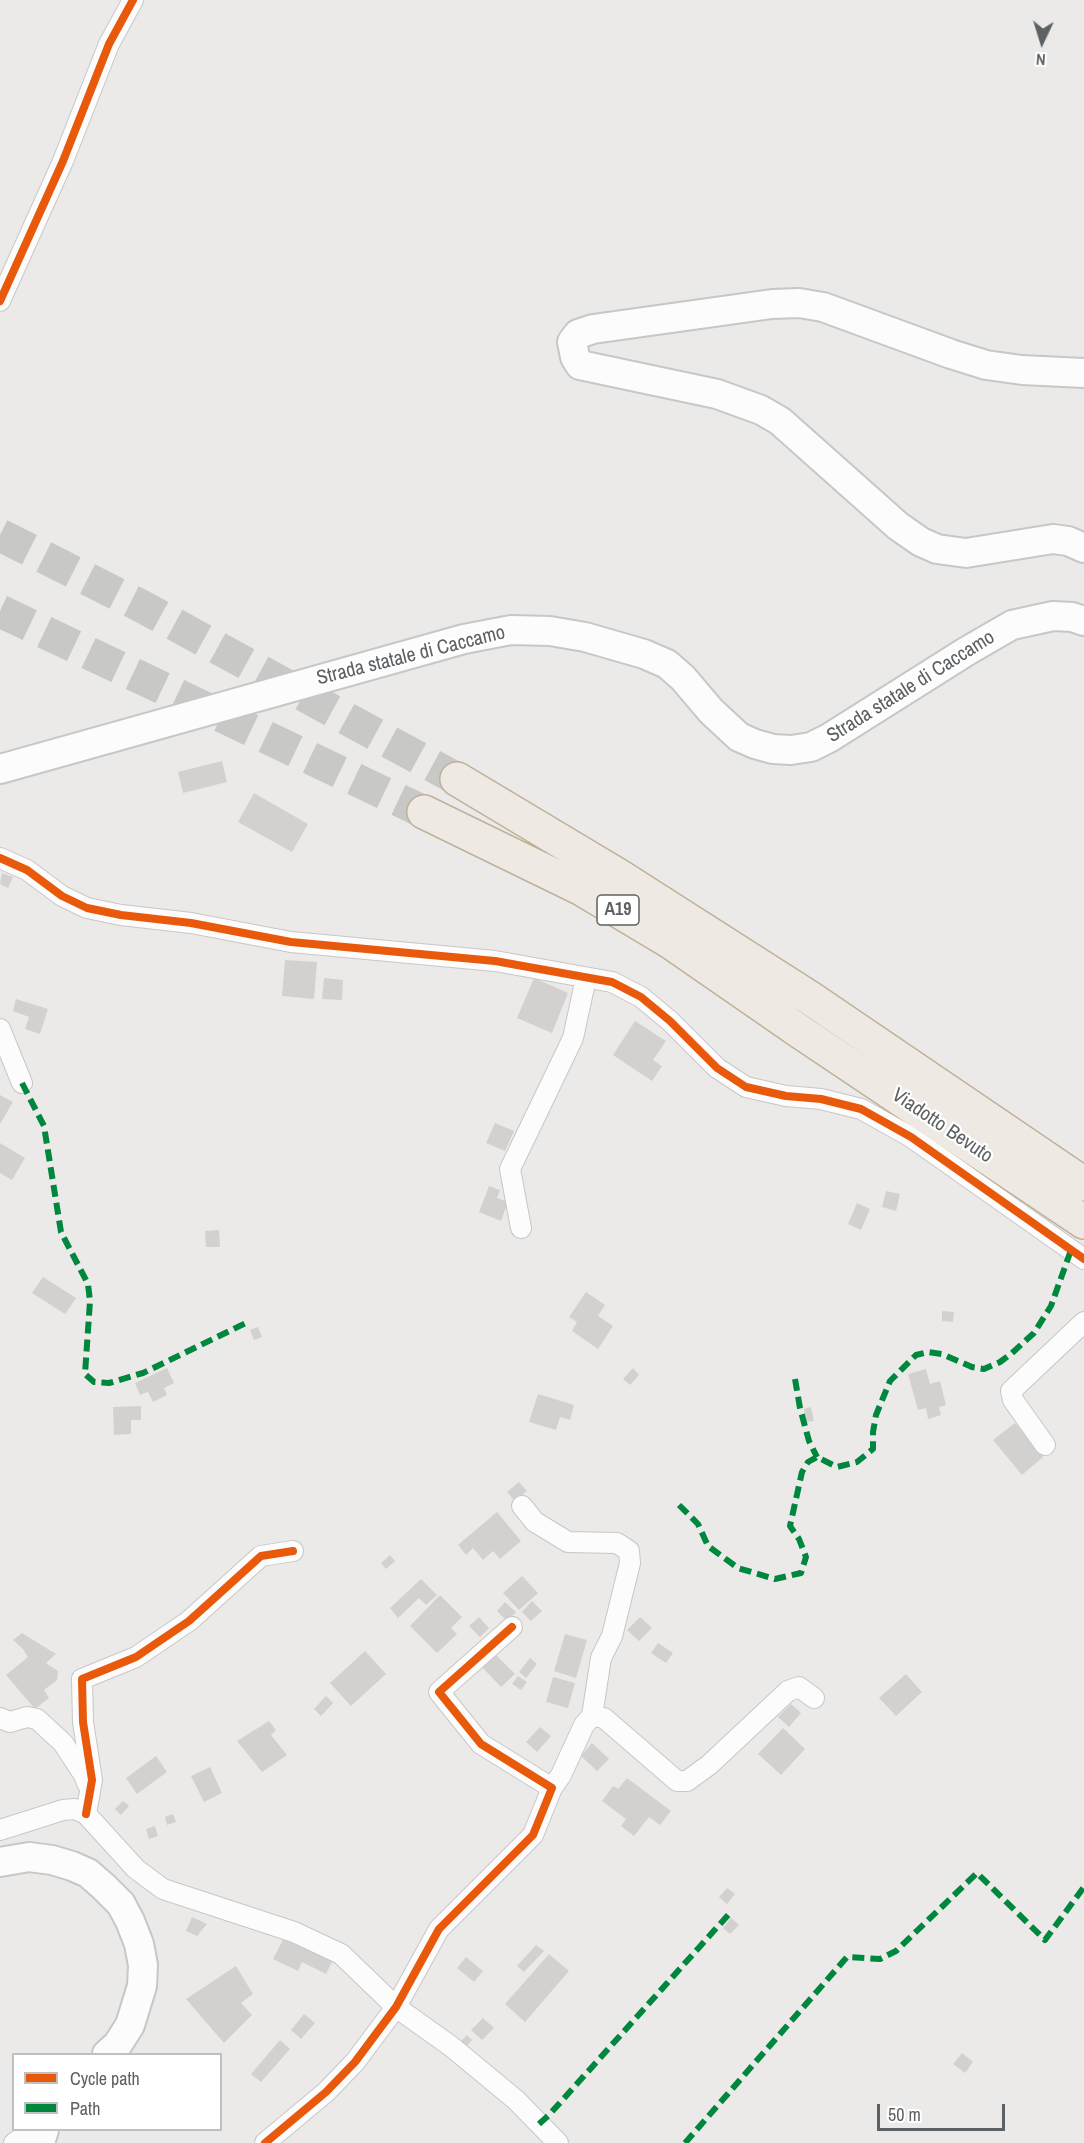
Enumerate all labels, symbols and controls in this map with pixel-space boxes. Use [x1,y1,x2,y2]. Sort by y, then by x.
north arrow [1012,12,1072,72]
text: N [1035,49,1046,71]
street label: Strada statale di Caccamo [314,621,508,691]
street label: Strada statale di Caccamo [823,626,999,748]
road number: A19 [597,895,639,925]
street label: Viadotto Bevuto [887,1083,997,1169]
legend [12,2053,222,2131]
text: Cycle path [70,2066,140,2091]
scale bar [880,2092,1008,2130]
text: Path [70,2096,100,2121]
text: 50 m [888,2102,921,2127]

